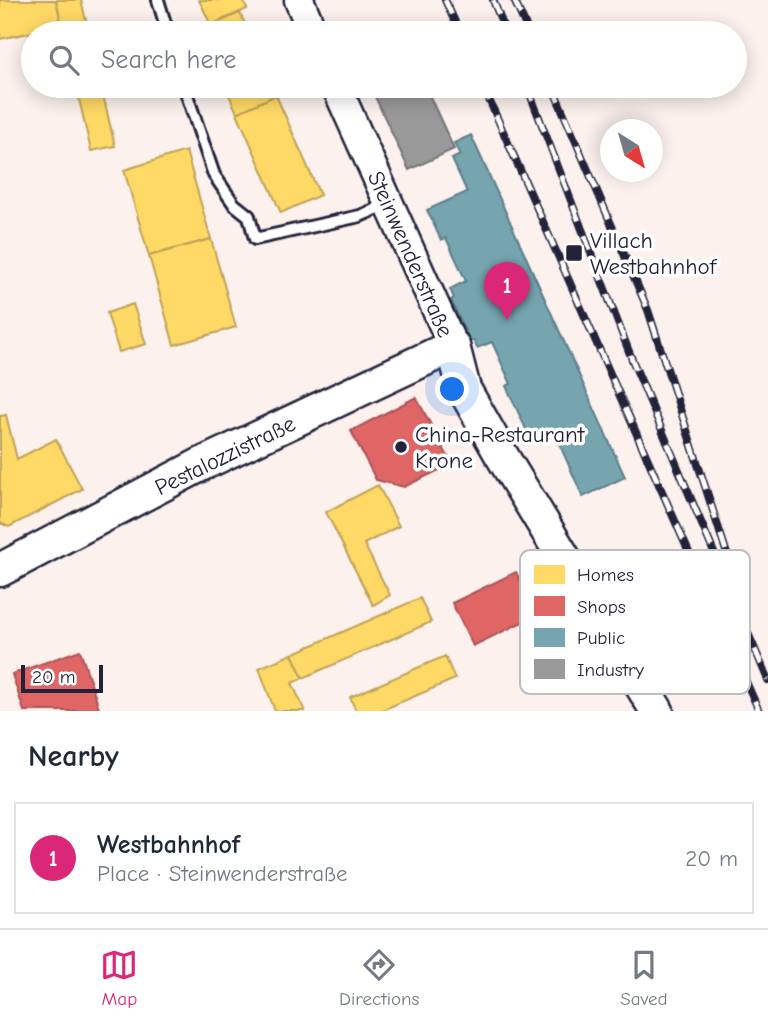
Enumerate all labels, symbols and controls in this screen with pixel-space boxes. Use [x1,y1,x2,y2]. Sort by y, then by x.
search box [21,21,747,98]
icon: search [45,41,83,79]
text: Search here [101,45,236,75]
north arrow [600,119,663,182]
street label: Steinwenderstraße [362,167,459,341]
place label: Villach Westbahnhof [590,227,718,280]
marker: Villach Westbahnhof [564,243,584,263]
pin: 1 [484,262,530,320]
your location [435,372,469,406]
street label: Pestalozzistraße [151,410,300,501]
place label: China-Restaurant Krone [415,421,586,474]
marker: China-Restaurant Krone [393,439,409,455]
legend [520,550,750,694]
text: Homes [577,564,634,586]
text: Shops [577,596,626,618]
text: Public [577,627,625,649]
text: Industry [577,659,645,681]
scale bar [21,662,103,694]
text: 20 m [32,666,76,688]
text: Nearby [28,739,119,774]
text: Westbahnhof [97,830,240,860]
text: 1 [48,845,58,872]
text: 20 m [685,845,738,872]
text: Place · Steinwenderstraße [97,860,348,887]
tab: Map [100,946,138,1010]
tab: Directions [339,946,419,1010]
tab: Saved [620,946,668,1010]

